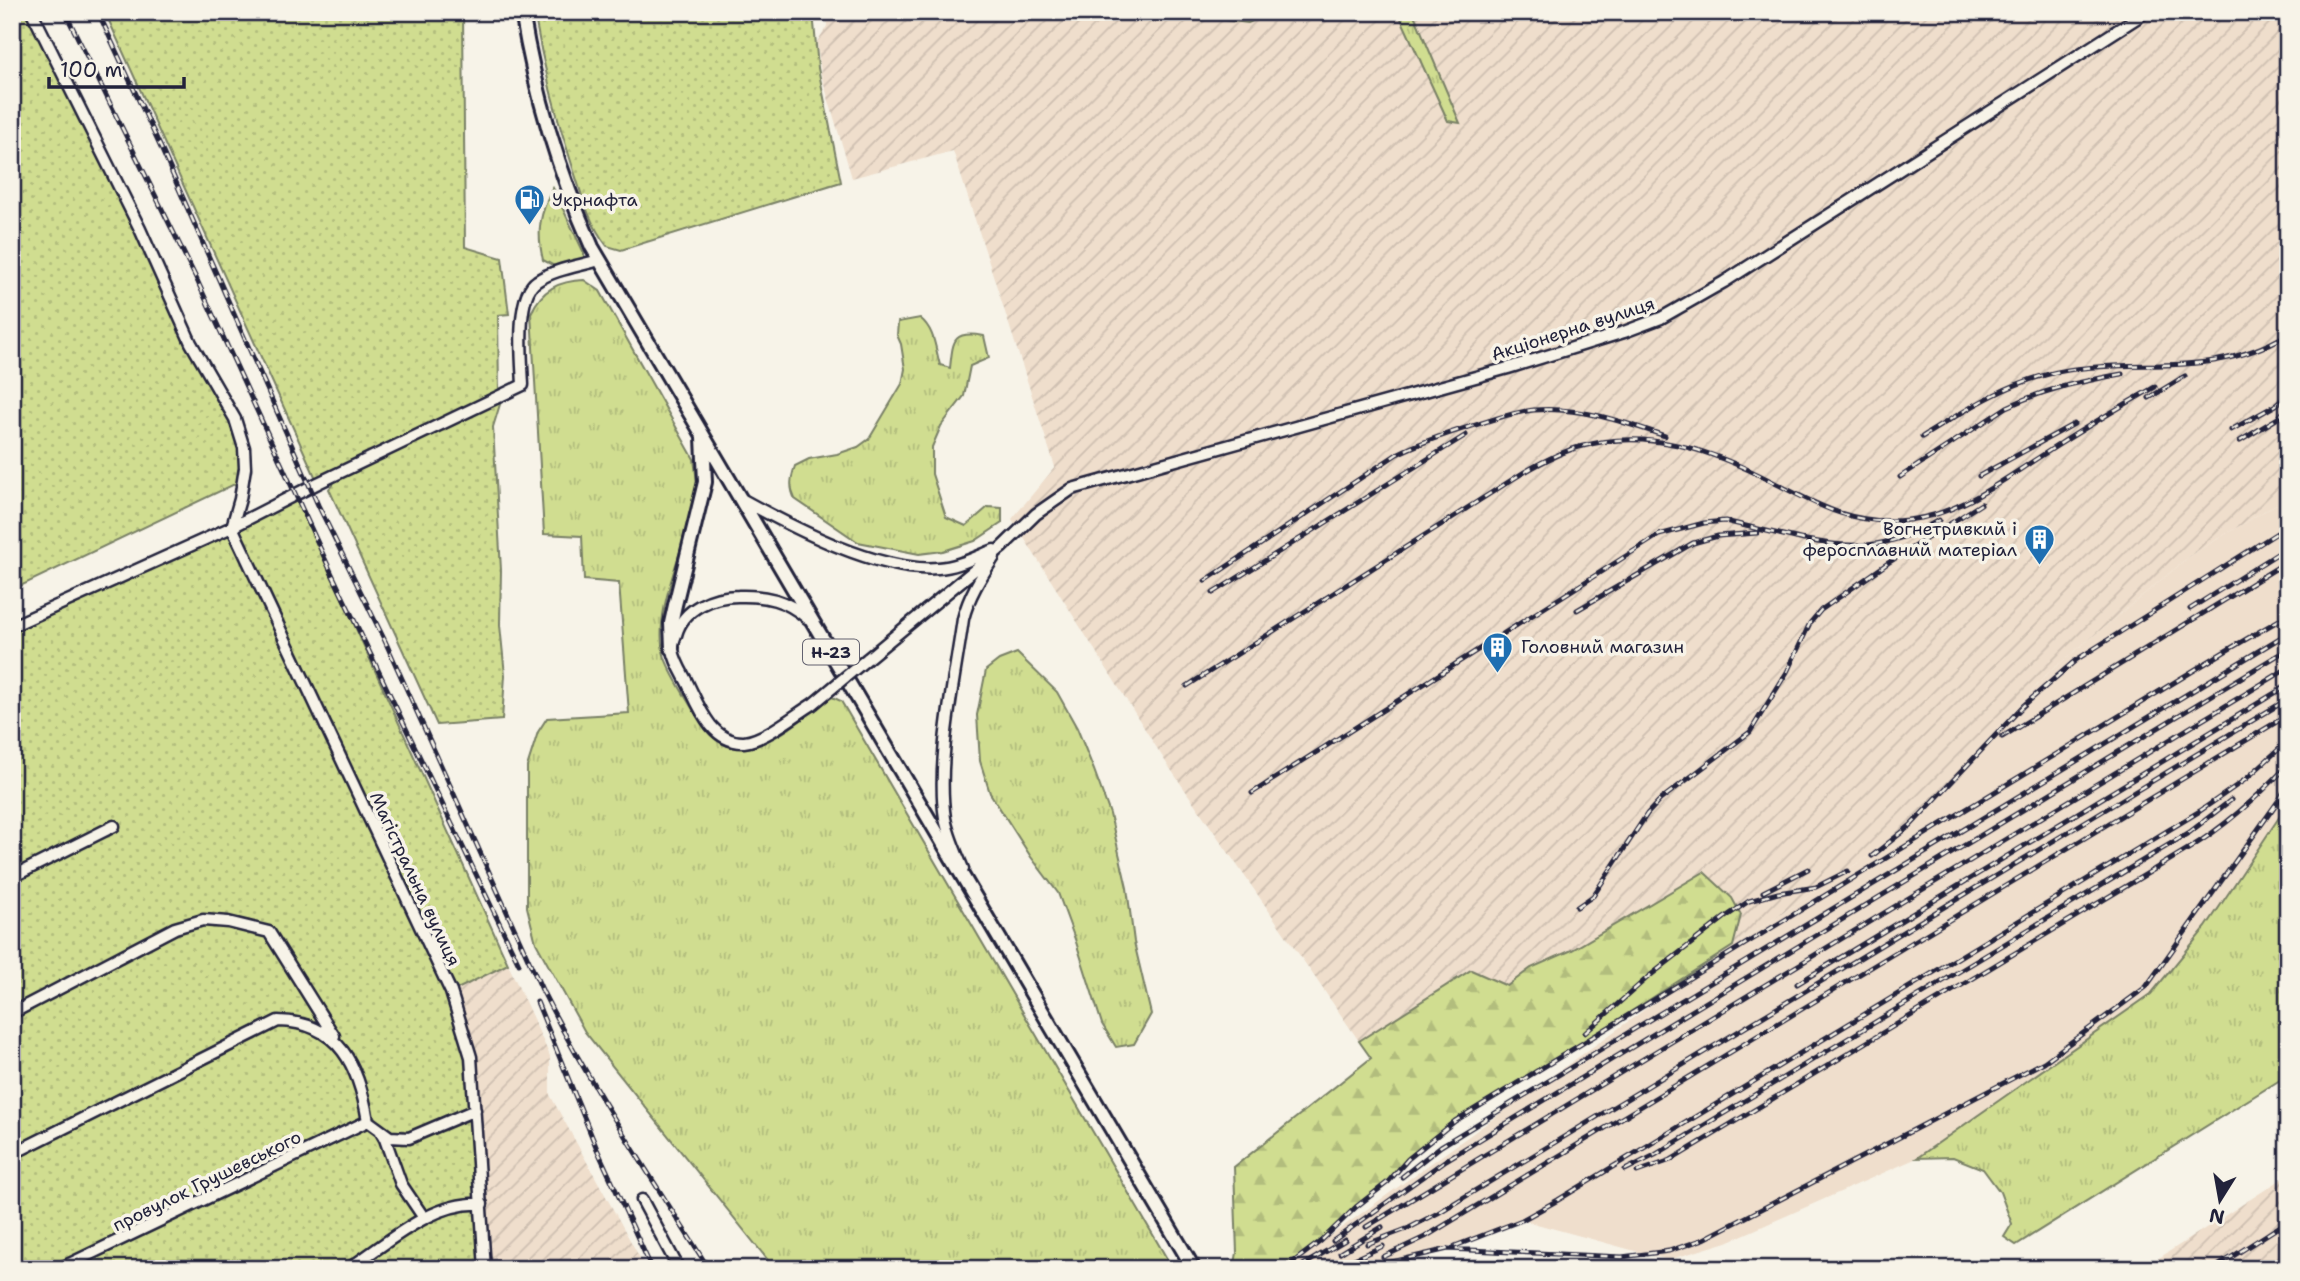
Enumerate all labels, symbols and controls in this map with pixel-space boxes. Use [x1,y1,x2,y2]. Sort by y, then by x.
scale bar [49,46,184,90]
text: 100 m [60,56,123,84]
fuel station icon: Укрнафта [512,183,546,227]
place label: Укрнафта [552,188,638,212]
street label: Акціонерна вулиця [1488,291,1658,367]
place label: Вогнетривкий і феросплавний матеріал [1803,517,2017,562]
building icon: Вогнетривкий і феросплавний матеріал [2023,522,2057,566]
building icon: Головний магазин [1481,630,1515,674]
place label: Головний магазин [1521,635,1684,659]
road number: Н-23 [803,639,859,664]
street label: Магістральна вулиця [364,788,466,970]
street label: провулок Грушевського [109,1125,305,1237]
north arrow [2184,1166,2254,1236]
text: N [2207,1202,2227,1230]

